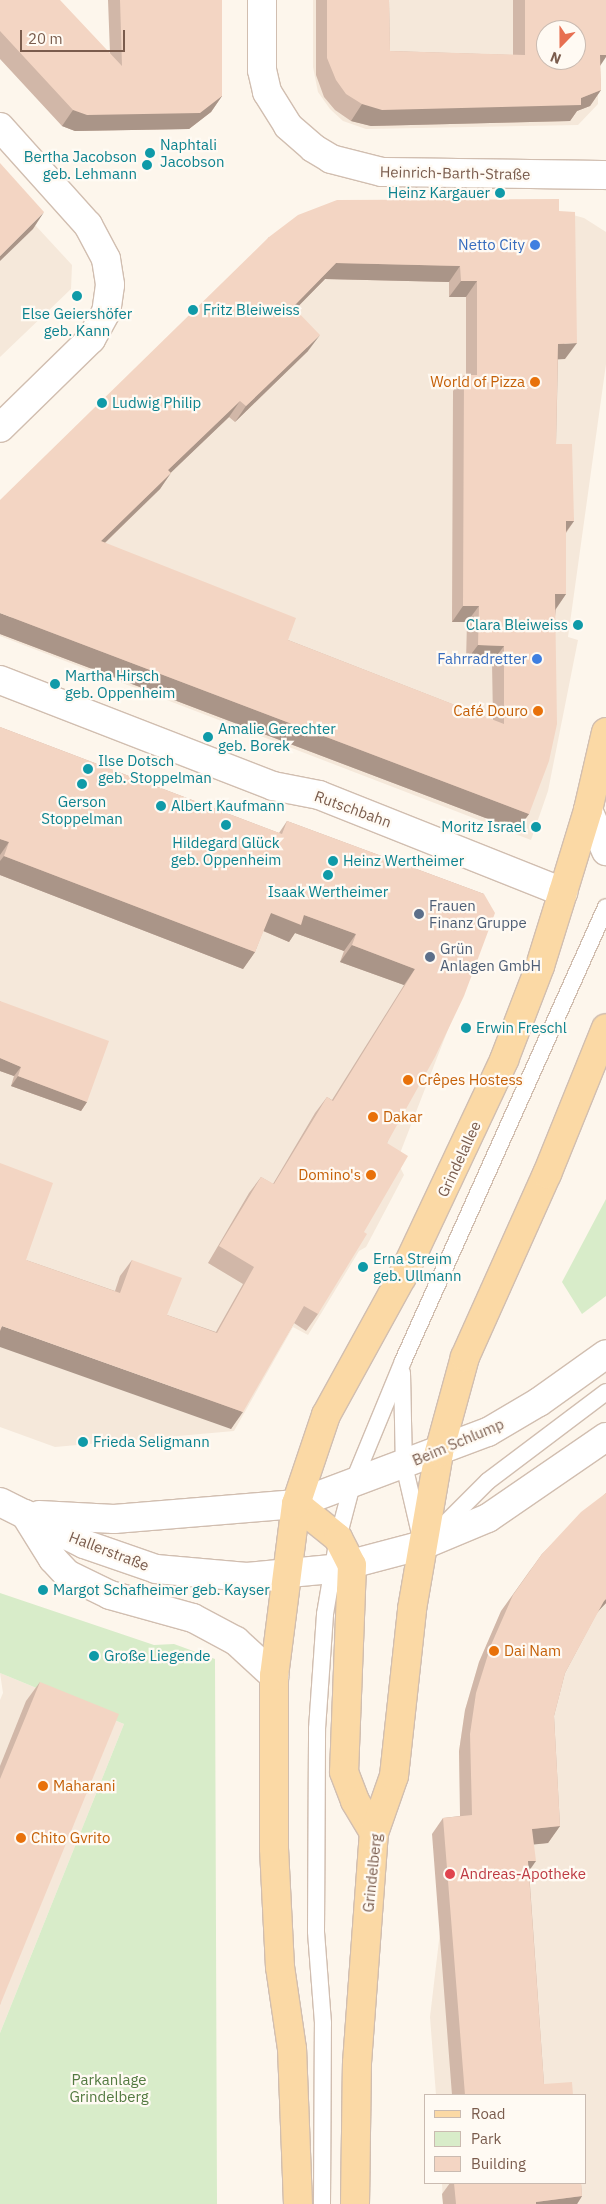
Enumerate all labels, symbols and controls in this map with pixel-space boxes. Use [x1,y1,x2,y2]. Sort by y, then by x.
scale bar [22,20,128,52]
north arrow [536,20,586,70]
text: 20 m [28,29,63,48]
text: N [548,48,564,68]
place label: Naphtali Jacobson [160,135,224,170]
place label: Bertha Jacobson geb. Lehmann [24,147,137,182]
marker: Naphtali Jacobson [144,147,156,159]
marker: Bertha Jacobson geb. Lehmann [141,159,153,171]
street label: Heinrich-Barth-Straße [380,163,530,183]
place label: Heinz Kargauer [388,184,490,202]
marker: Heinz Kargauer [494,187,506,199]
place label: Netto City [458,236,525,254]
marker: Netto City [529,239,541,251]
marker: Else Geiershöfer geb. Kann [71,290,83,302]
place label: Fritz Bleiweiss [203,301,300,319]
place label: Else Geiershöfer geb. Kann [22,304,132,339]
marker: Fritz Bleiweiss [187,304,199,316]
place label: World of Pizza [430,373,525,391]
marker: World of Pizza [529,376,541,388]
place label: Ludwig Philip [112,394,201,412]
marker: Ludwig Philip [96,397,108,409]
place label: Clara Bleiweiss [466,616,568,634]
marker: Clara Bleiweiss [572,619,584,631]
place label: Fahrradretter [437,650,527,668]
marker: Fahrradretter [531,653,543,665]
place label: Martha Hirsch geb. Oppenheim [65,666,175,701]
marker: Martha Hirsch geb. Oppenheim [49,678,61,690]
place label: Café Douro [453,702,528,720]
marker: Café Douro [532,705,544,717]
place label: Amalie Gerechter geb. Borek [218,719,336,754]
marker: Amalie Gerechter geb. Borek [202,731,214,743]
place label: Ilse Dotsch geb. Stoppelman [98,751,212,786]
marker: Ilse Dotsch geb. Stoppelman [82,763,94,775]
marker: Gerson Stoppelman [76,778,88,790]
street label: Rutschbahn [312,787,394,831]
place label: Gerson Stoppelman [41,792,123,827]
place label: Albert Kaufmann [171,797,285,815]
marker: Albert Kaufmann [155,800,167,812]
place label: Moritz Israel [441,818,526,836]
marker: Hildegard Glück geb. Oppenheim [220,819,232,831]
marker: Moritz Israel [530,821,542,833]
place label: Hildegard Glück geb. Oppenheim [171,833,281,868]
place label: Heinz Wertheimer [343,852,464,870]
marker: Heinz Wertheimer [327,855,339,867]
marker: Isaak Wertheimer [322,869,334,881]
place label: Isaak Wertheimer [268,883,388,901]
place label: Frauen Finanz Gruppe [429,896,527,931]
marker: Frauen Finanz Gruppe [413,908,425,920]
place label: Grün Anlagen GmbH [440,939,541,974]
marker: Grün Anlagen GmbH [424,951,436,963]
place label: Erwin Freschl [476,1019,567,1037]
marker: Erwin Freschl [460,1022,472,1034]
place label: Crêpes Hostess [418,1071,523,1089]
marker: Crêpes Hostess [402,1074,414,1086]
place label: Dakar [383,1108,422,1126]
marker: Dakar [367,1111,379,1123]
street label: Grindelallee [434,1118,484,1200]
place label: Domino's [298,1166,361,1184]
marker: Domino's [365,1169,377,1181]
place label: Erna Streim geb. Ullmann [373,1249,461,1284]
marker: Erna Streim geb. Ullmann [357,1261,369,1273]
street label: Beim Schlump [410,1415,506,1469]
place label: Frieda Seligmann [93,1433,210,1451]
marker: Frieda Seligmann [77,1436,89,1448]
street label: Hallerstraße [66,1528,152,1574]
place label: Margot Schafheimer geb. Kayser [53,1581,270,1599]
marker: Margot Schafheimer geb. Kayser [37,1584,49,1596]
place label: Dai Nam [504,1642,561,1660]
marker: Dai Nam [488,1645,500,1657]
place label: Große Liegende [104,1647,211,1665]
marker: Große Liegende [88,1650,100,1662]
place label: Maharani [53,1777,115,1795]
marker: Maharani [37,1780,49,1792]
place label: Chito Gvrito [31,1829,110,1847]
marker: Chito Gvrito [15,1832,27,1844]
street label: Grindelberg [359,1833,385,1913]
place label: Andreas-Apotheke [460,1865,586,1883]
marker: Andreas-Apotheke [444,1868,456,1880]
park label: Parkanlage Grindelberg [69,2070,149,2105]
legend [424,2094,586,2184]
text: Road [471,2104,506,2123]
text: Park [471,2129,501,2148]
text: Building [471,2154,526,2173]

